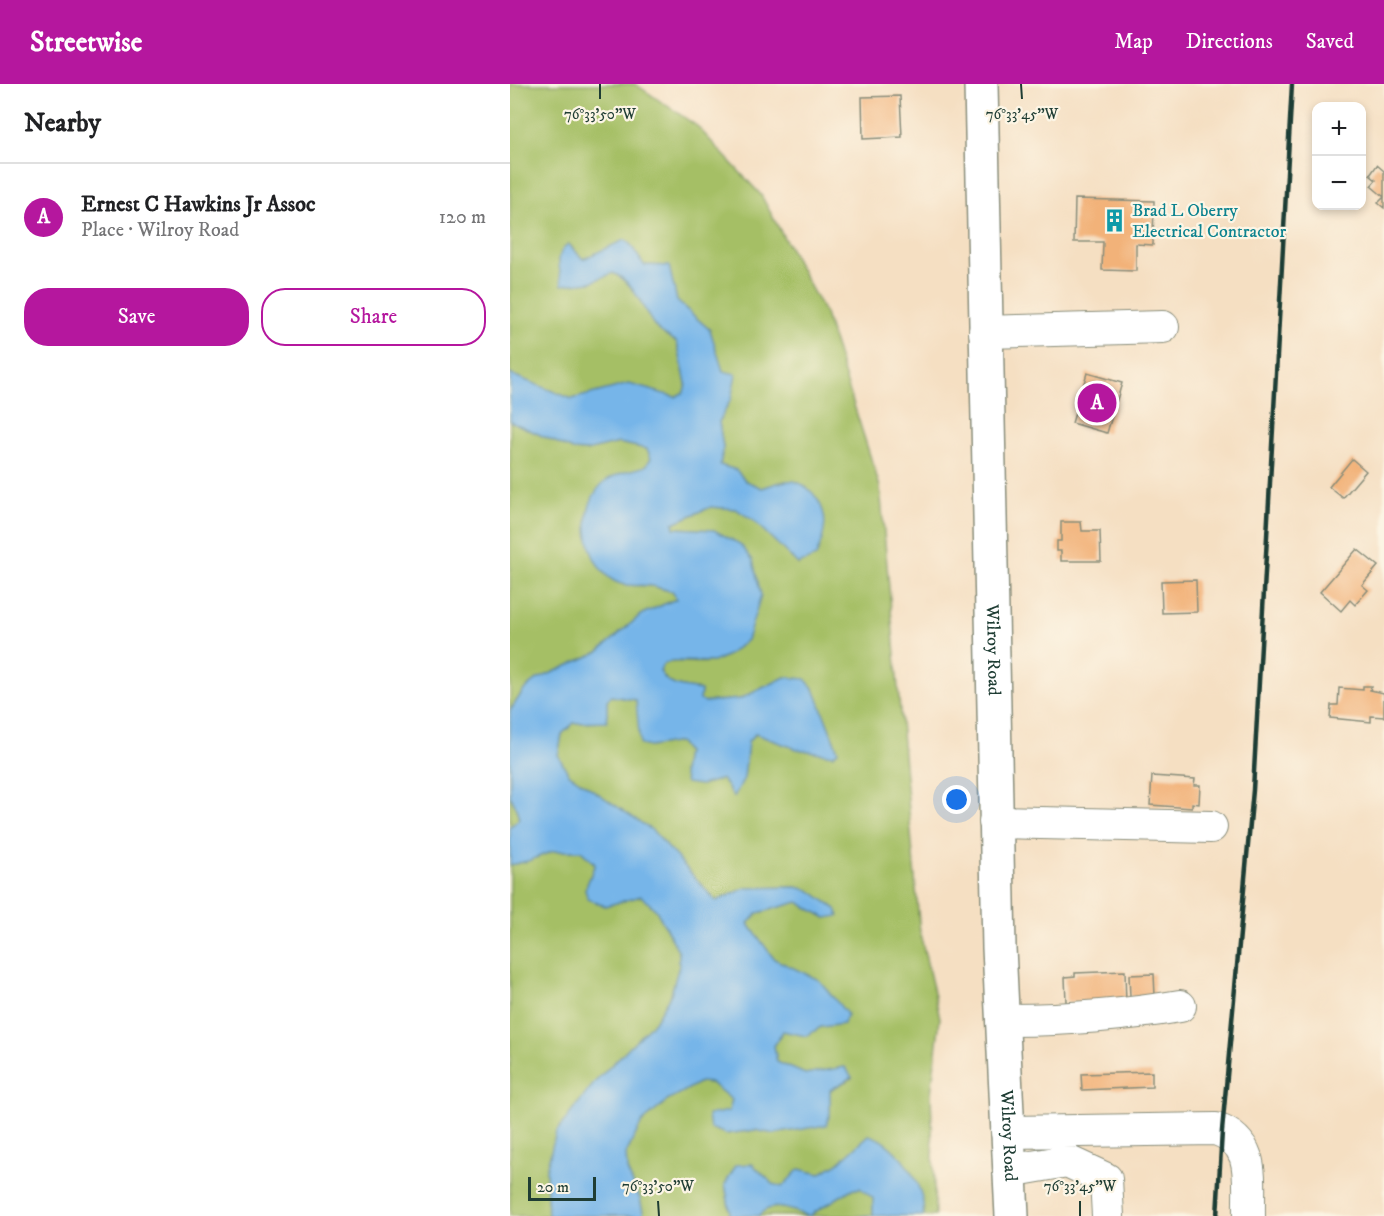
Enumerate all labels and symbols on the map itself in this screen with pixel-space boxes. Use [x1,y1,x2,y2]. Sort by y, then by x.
text: 76°33'50"W [564,105,636,124]
text: 76°33'45"W [986,105,1059,124]
place label: Brad L Oberry Electrical Contractor [1132,200,1286,243]
building icon: Brad L Oberry Electrical Contractor [1101,208,1127,234]
pin: A [1078,380,1116,426]
street label: Wilroy Road [981,603,1005,696]
your location [942,785,971,814]
street label: Wilroy Road [995,1088,1021,1182]
scale bar [528,1174,596,1202]
text: 76°33'50"W [622,1177,694,1196]
text: 76°33'45"W [1044,1177,1117,1196]

